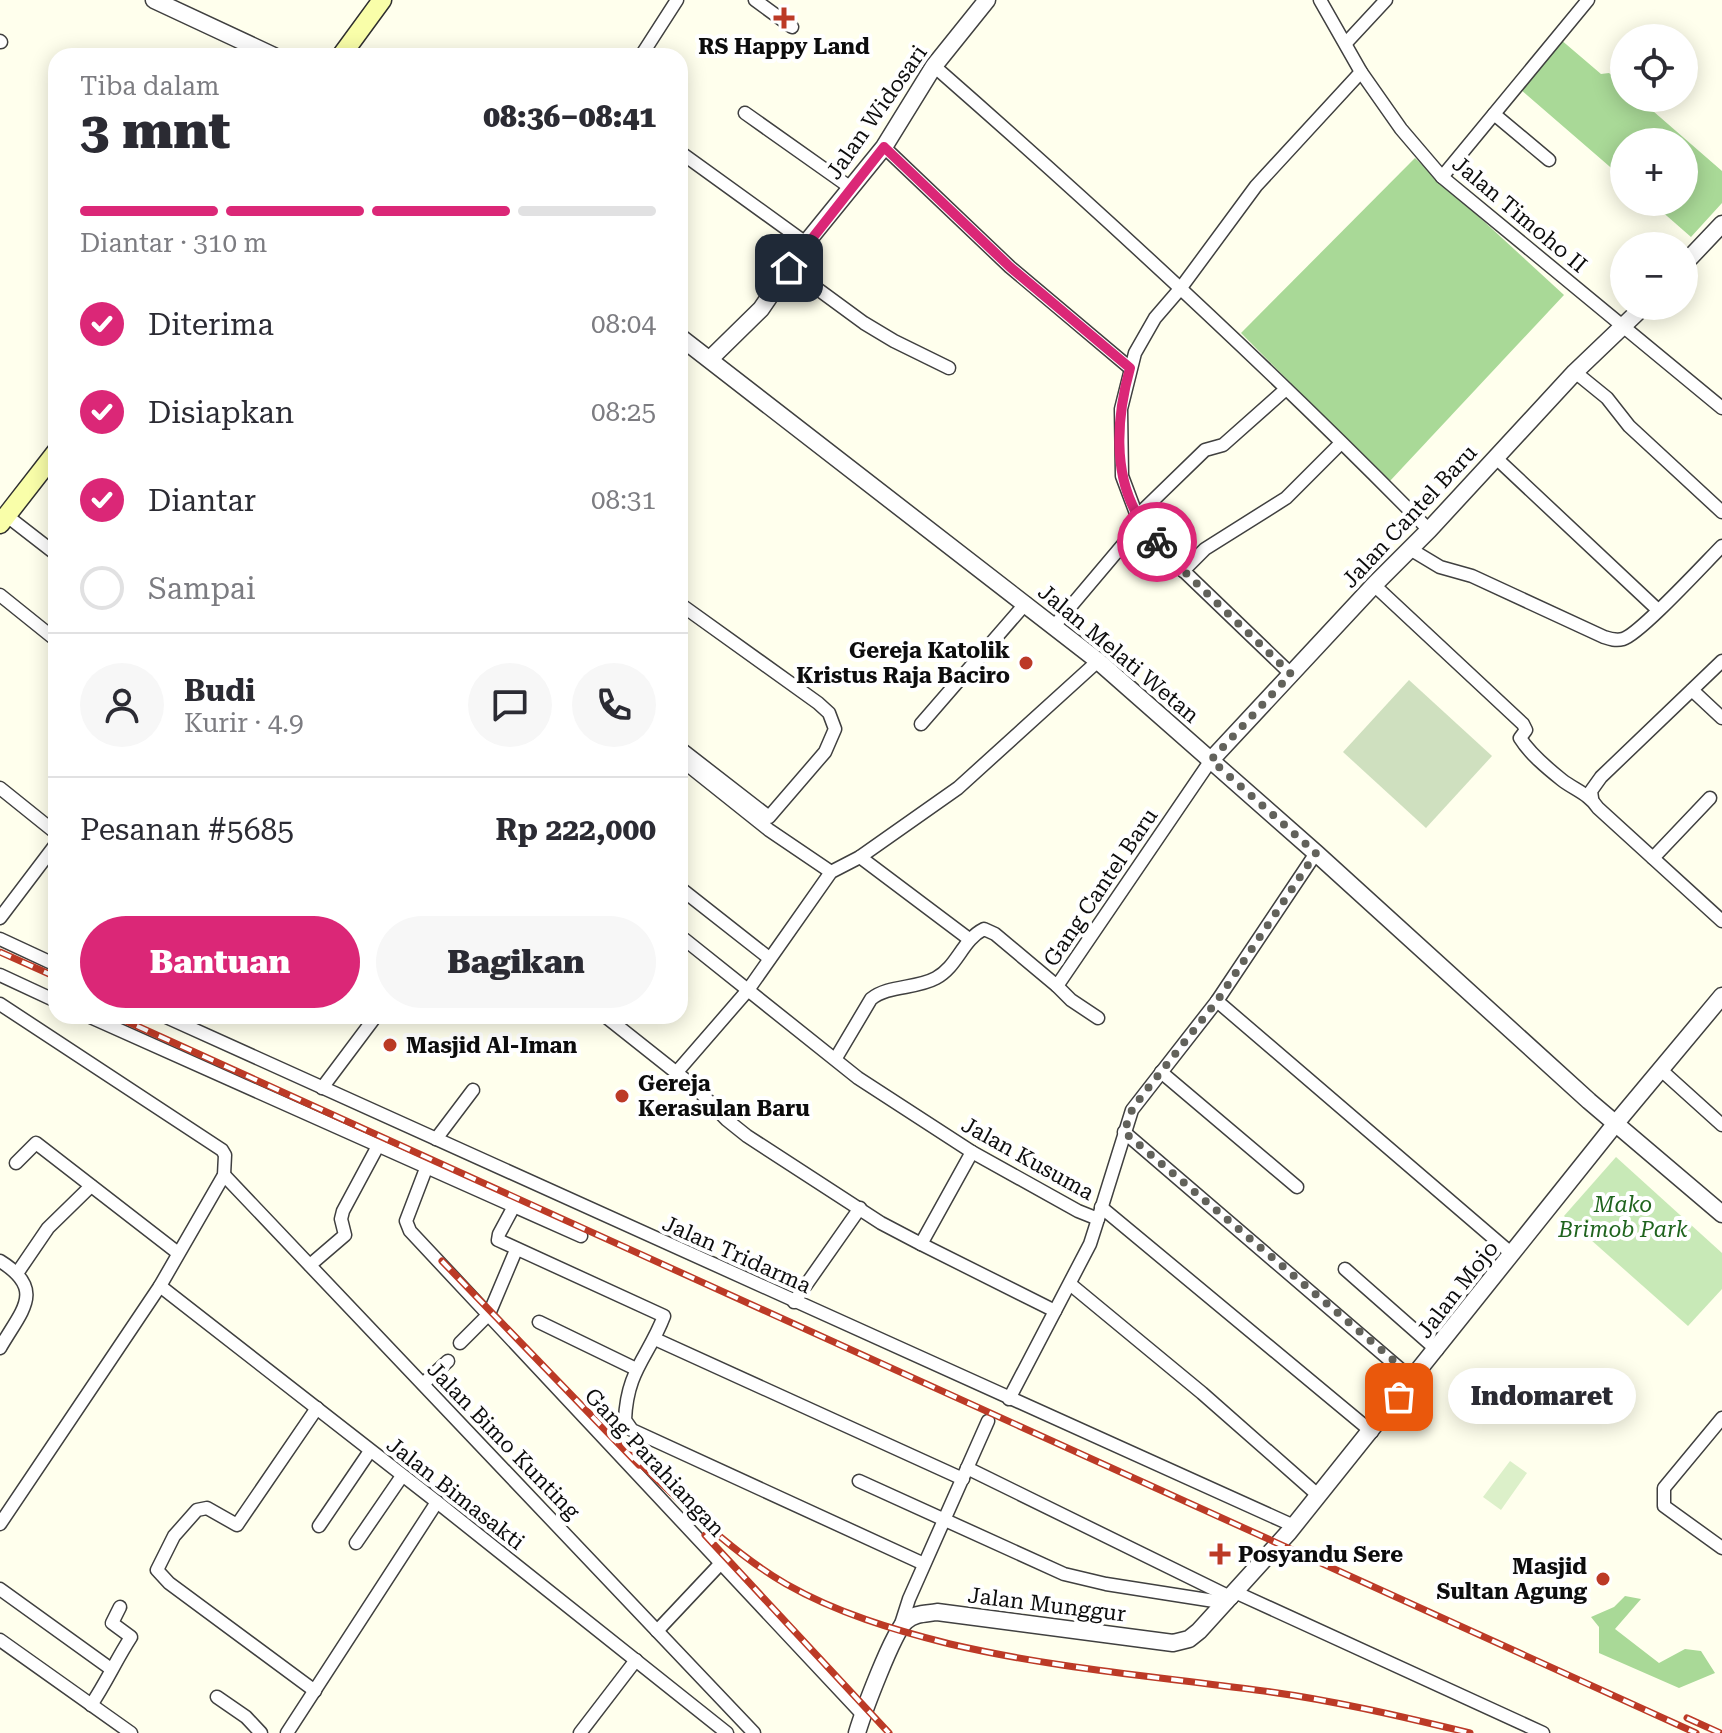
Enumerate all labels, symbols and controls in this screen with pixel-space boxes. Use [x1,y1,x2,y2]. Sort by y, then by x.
marker: RS Happy Land [773,7,795,29]
map controls [1610,24,1698,320]
button: locate [1610,24,1698,112]
place label: RS Happy Land [698,34,870,59]
street label: Jalan Widosari [821,41,932,184]
text: Tiba dalam [80,71,219,101]
text: 08:36–08:41 [483,99,656,134]
text: 3 mnt [80,100,230,161]
button: + [1610,128,1698,216]
street label: Jalan Timoho II [1448,151,1592,278]
text: Diantar · 310 m [80,228,267,258]
button: − [1610,232,1698,320]
pin [755,234,823,302]
icon: home [767,246,811,290]
icon: check [80,302,124,346]
text: Diterima [148,307,274,342]
text: 08:04 [591,309,656,339]
icon: check [80,390,124,434]
text: Disiapkan [148,395,294,430]
text: 08:25 [591,397,656,427]
street label: Jalan Cantel Baru [1337,440,1482,593]
icon: check [80,478,124,522]
text: Diantar [148,483,256,518]
text: 08:31 [591,485,656,515]
courier [1117,502,1197,582]
icon: bike [1135,520,1179,564]
text: Sampai [148,571,256,606]
street label: Jalan Melati Wetan [1033,579,1204,728]
place label: Gereja Katolik Kristus Raja Baciro [796,638,1010,688]
marker: Gereja Katolik Kristus Raja Baciro [1017,654,1035,672]
button: person [80,663,164,747]
button: chat [468,663,552,747]
button: phone [572,663,656,747]
text: Budi [184,673,255,708]
text: Kurir · 4.9 [184,708,304,738]
street label: Gang Cantel Baru [1038,803,1163,971]
text: Pesanan #5685 [80,812,294,847]
text: Rp 222,000 [495,812,656,847]
button: Bantuan [80,916,360,1008]
button: Bagikan [376,916,656,1008]
place label: Masjid Al-Iman [406,1033,578,1058]
marker: Masjid Al-Iman [381,1036,399,1054]
place label: Gereja Kerasulan Baru [638,1071,810,1121]
marker: Gereja Kerasulan Baru [613,1087,631,1105]
street label: Jalan Kusuma [957,1112,1098,1205]
park label: Mako Brimob Park [1557,1192,1688,1242]
street label: Jalan Tridarma [659,1211,815,1298]
street label: Jalan Mojo [1412,1236,1503,1343]
street label: Jalan Bimo Kunting [422,1357,585,1524]
pin [1365,1363,1433,1431]
callout: Indomaret [1447,1369,1635,1425]
icon: bag [1377,1375,1421,1419]
text: Indomaret [1471,1381,1613,1411]
street label: Gang Parahiangan [580,1383,730,1542]
street label: Jalan Bimasakti [382,1432,529,1555]
place label: Posyandu Sere [1238,1542,1403,1567]
marker: Posyandu Sere [1209,1543,1231,1565]
place label: Masjid Sultan Agung [1436,1554,1587,1604]
marker: Masjid Sultan Agung [1594,1570,1612,1588]
street label: Jalan Munggur [966,1582,1127,1627]

